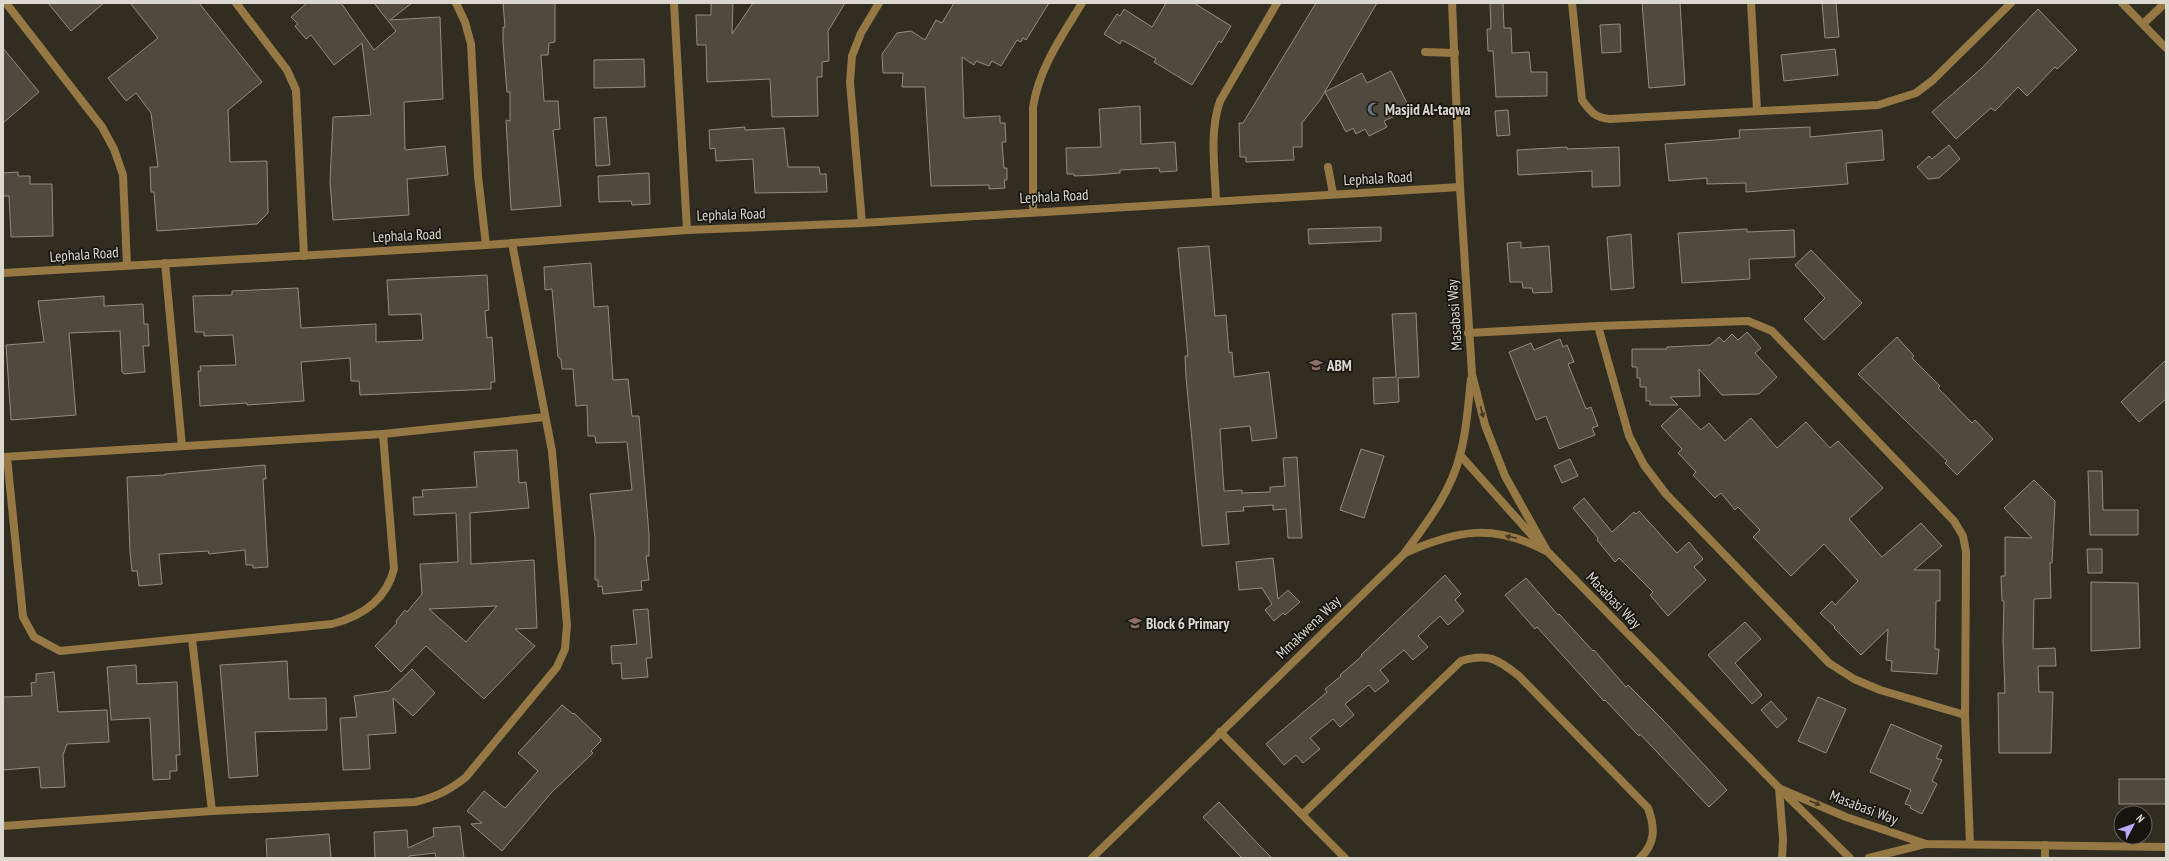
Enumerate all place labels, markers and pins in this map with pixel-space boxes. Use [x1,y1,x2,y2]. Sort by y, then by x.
place label: Masjid Al-taqwa [1385,100,1470,119]
mosque icon: Masjid Al-taqwa [1366,101,1382,117]
place label: ABM [1326,356,1352,375]
school or university icon: ABM [1308,357,1324,373]
place label: Block 6 Primary [1146,614,1230,633]
school or university icon: Block 6 Primary [1127,615,1143,631]

